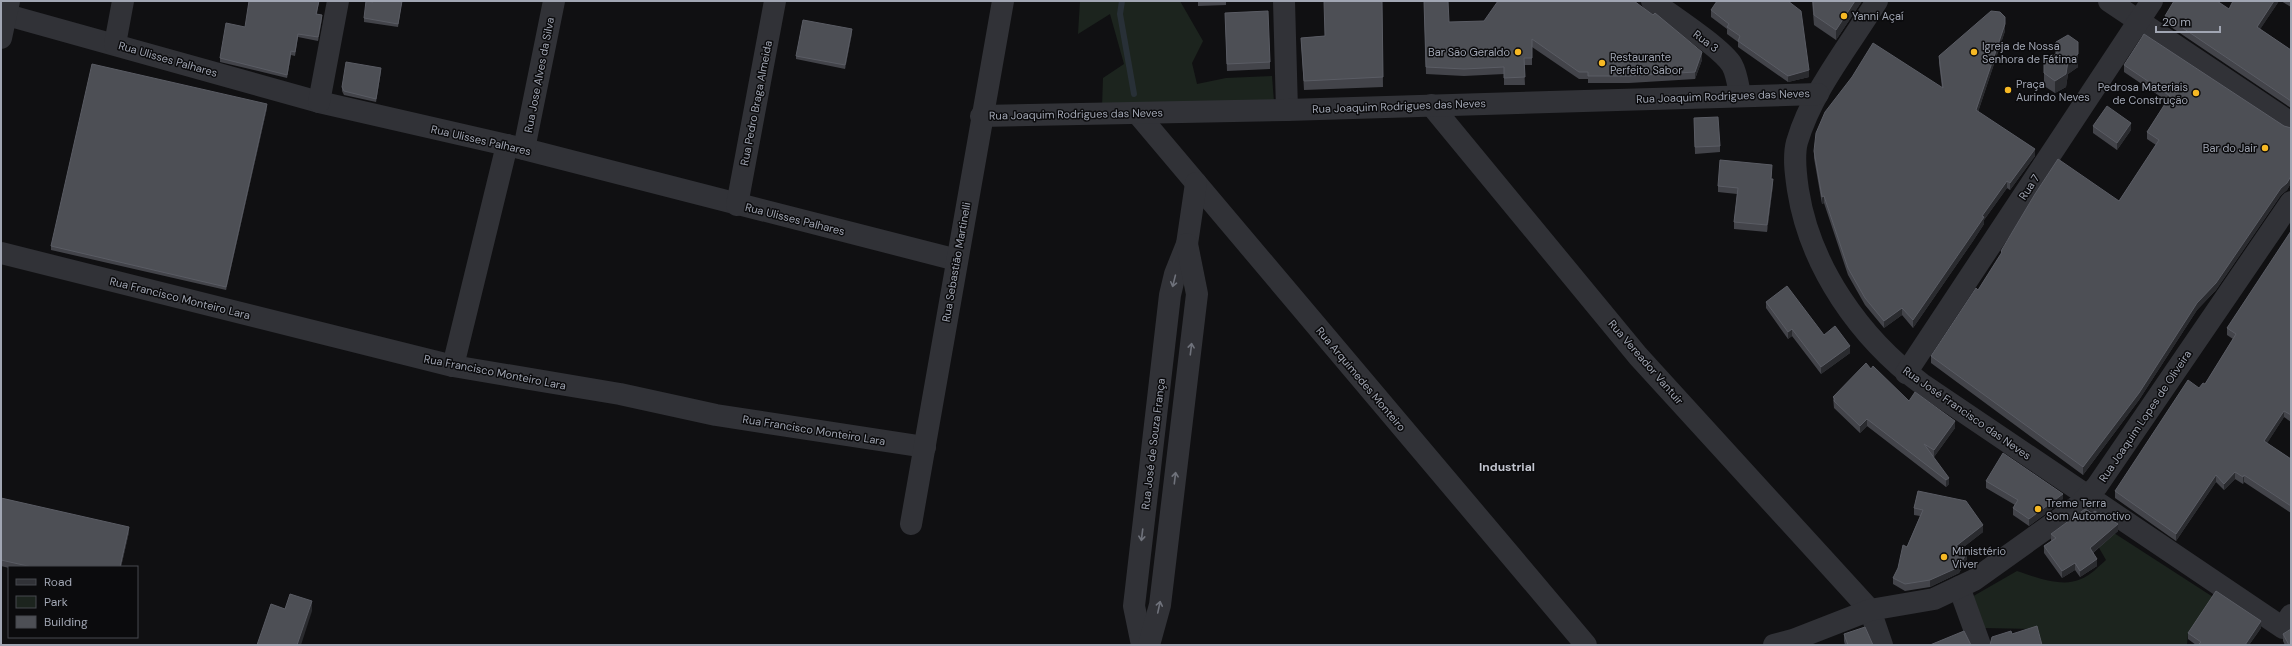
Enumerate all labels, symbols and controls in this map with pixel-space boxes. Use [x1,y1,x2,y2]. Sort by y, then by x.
scale bar [2156,8,2220,34]
place label: Yanni Açaí [1852,9,1904,23]
marker: Yanni Açaí [1839,11,1849,21]
text: 20 m [2162,14,2191,30]
street label: Rua Jose Alves da Silva [521,16,557,134]
street label: Rua 3 [1691,27,1721,55]
street label: Rua Ulisses Palhares [117,38,219,80]
street label: Rua Pedro Braga Almeida [737,39,775,167]
place label: Igreja de Nossa Senhora de Fátima [1982,39,2077,66]
place label: Bar São Geraldo [1428,45,1510,59]
marker: Bar São Geraldo [1513,47,1523,57]
marker: Igreja de Nossa Senhora de Fátima [1969,47,1979,57]
place label: Restaurante Perfeito Sabor [1610,50,1682,77]
marker: Restaurante Perfeito Sabor [1597,58,1607,68]
place label: Praça Aurindo Neves [2016,77,2090,104]
place label: Pedrosa Materiais de Construção [2098,80,2188,107]
marker: Praça Aurindo Neves [2003,85,2013,95]
street label: Rua Joaquim Rodrigues das Neves [1636,86,1810,106]
marker: Pedrosa Materiais de Construção [2191,88,2201,98]
street label: Rua Joaquim Rodrigues das Neves [1312,96,1486,116]
street label: Rua Joaquim Rodrigues das Neves [989,105,1163,123]
street label: Rua Ulisses Palhares [430,122,532,158]
place label: Bar do Jair [2203,141,2257,155]
marker: Bar do Jair [2260,143,2270,153]
street label: Rua 7 [2016,172,2042,202]
street label: Rua Ulisses Palhares [744,200,846,238]
street label: Rua Sebastião Martinelli [939,201,973,323]
street label: Rua Francisco Monteiro Lara [108,274,252,322]
one-way arrow [1169,274,1177,287]
street label: Rua Vereador Vantuir [1605,317,1687,407]
street label: Rua Arquimedes Monteiro [1313,324,1409,434]
one-way arrow [1187,343,1194,356]
street label: Rua Joaquim Lopes de Oliveira [2096,347,2194,485]
street label: Rua Francisco Monteiro Lara [423,351,567,393]
street label: Rua José Francisco das Neves [1900,363,2034,463]
street label: Rua José de Souza França [1138,378,1168,510]
street label: Rua Francisco Monteiro Lara [742,412,886,448]
district label: Industrial [1479,459,1535,475]
one-way arrow [1171,472,1179,485]
place label: Treme Terra Som Automotivo [2046,496,2131,523]
marker: Treme Terra Som Automotivo [2033,504,2043,514]
one-way arrow [1138,528,1146,541]
place label: Ministtério Viver [1952,544,2006,571]
marker: Ministtério Viver [1939,552,1949,562]
legend [8,566,138,638]
text: Road [44,574,72,590]
text: Park [44,594,68,610]
one-way arrow [1156,601,1164,614]
text: Building [44,614,88,630]

